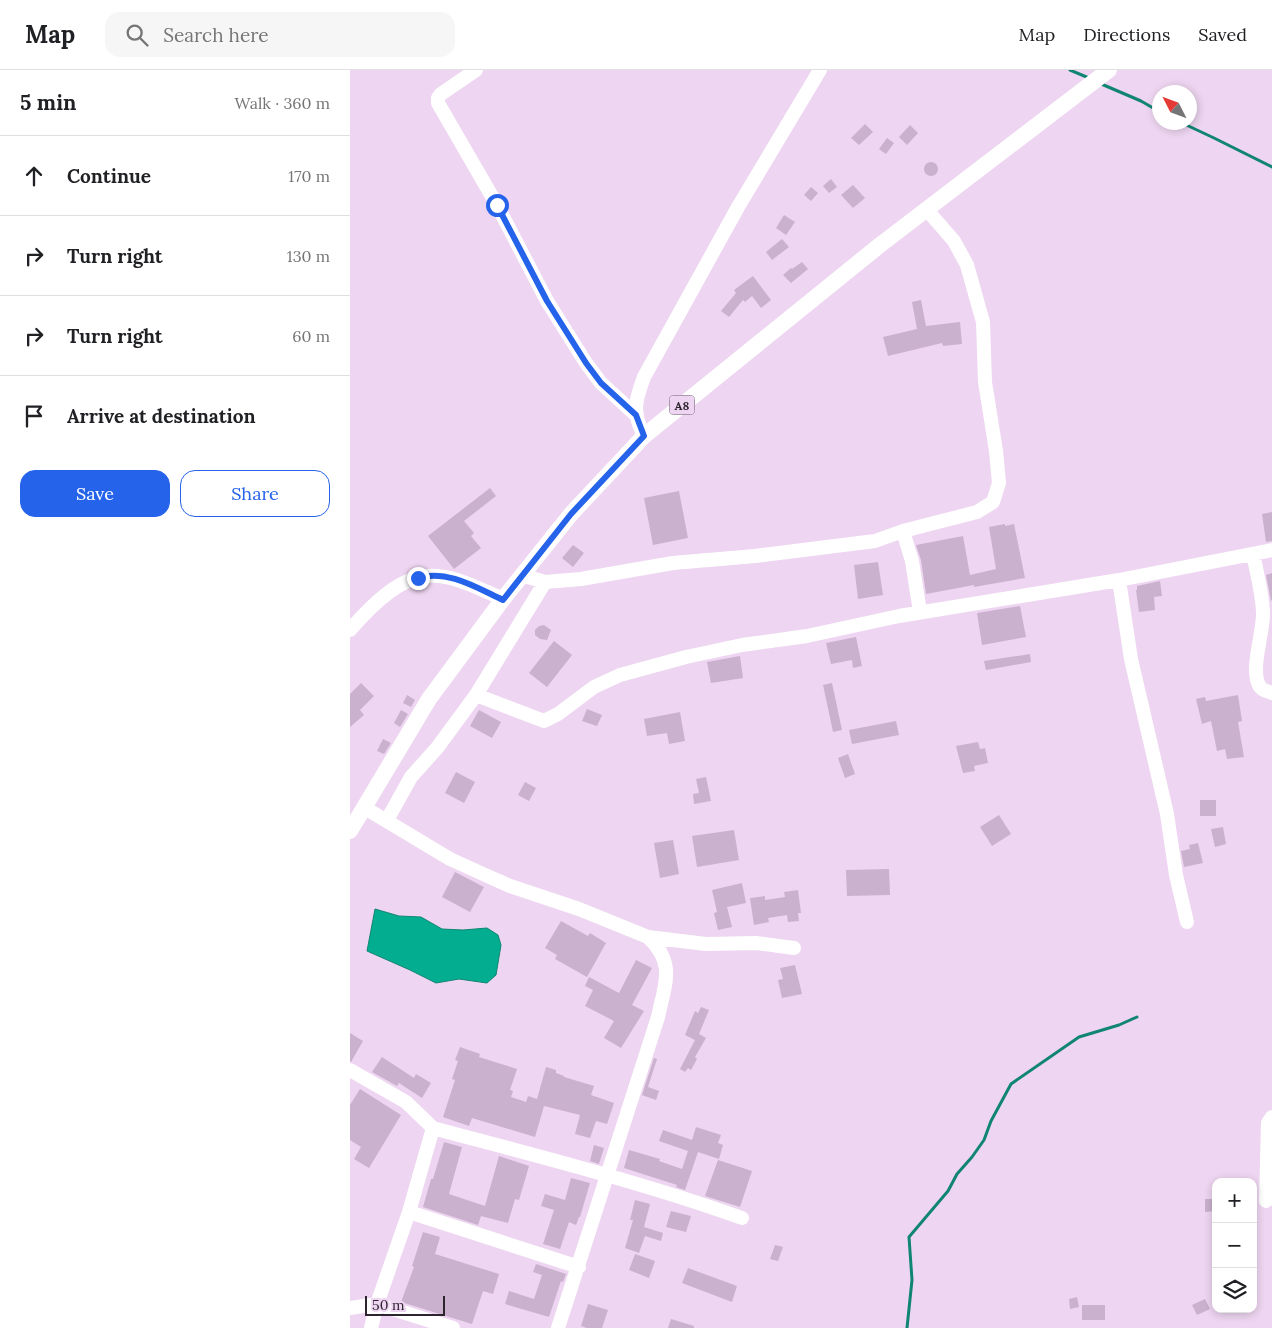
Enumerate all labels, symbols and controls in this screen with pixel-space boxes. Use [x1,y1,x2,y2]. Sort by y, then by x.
search box [105,12,455,57]
text: Map [25,19,75,50]
icon: search [123,21,151,49]
text: Search here [163,23,269,47]
text: Map [1019,23,1055,46]
text: Directions [1083,23,1170,46]
text: Saved [1198,23,1247,46]
north arrow [1152,85,1197,130]
text: 5 min [20,89,76,116]
text: Walk · 360 m [234,93,330,113]
icon: ahead [20,162,48,190]
text: Continue [67,164,151,188]
text: 170 m [288,166,330,186]
route start [486,194,509,217]
icon: right [20,242,48,270]
text: Turn right [67,244,163,268]
text: 130 m [287,246,330,266]
icon: right [20,322,48,350]
text: Turn right [67,324,163,348]
text: 60 m [292,326,330,346]
road number: A8 [670,396,694,414]
icon: arrive [20,402,48,430]
text: Arrive at destination [67,404,256,428]
button: Save [20,470,170,517]
button: Share [180,470,330,517]
route end [407,567,430,590]
map controls [1212,1178,1257,1313]
button: + [1212,1178,1257,1223]
button: − [1212,1223,1257,1268]
button: layers [1212,1268,1257,1313]
scale bar [365,1293,445,1316]
text: 50 m [372,1296,405,1314]

